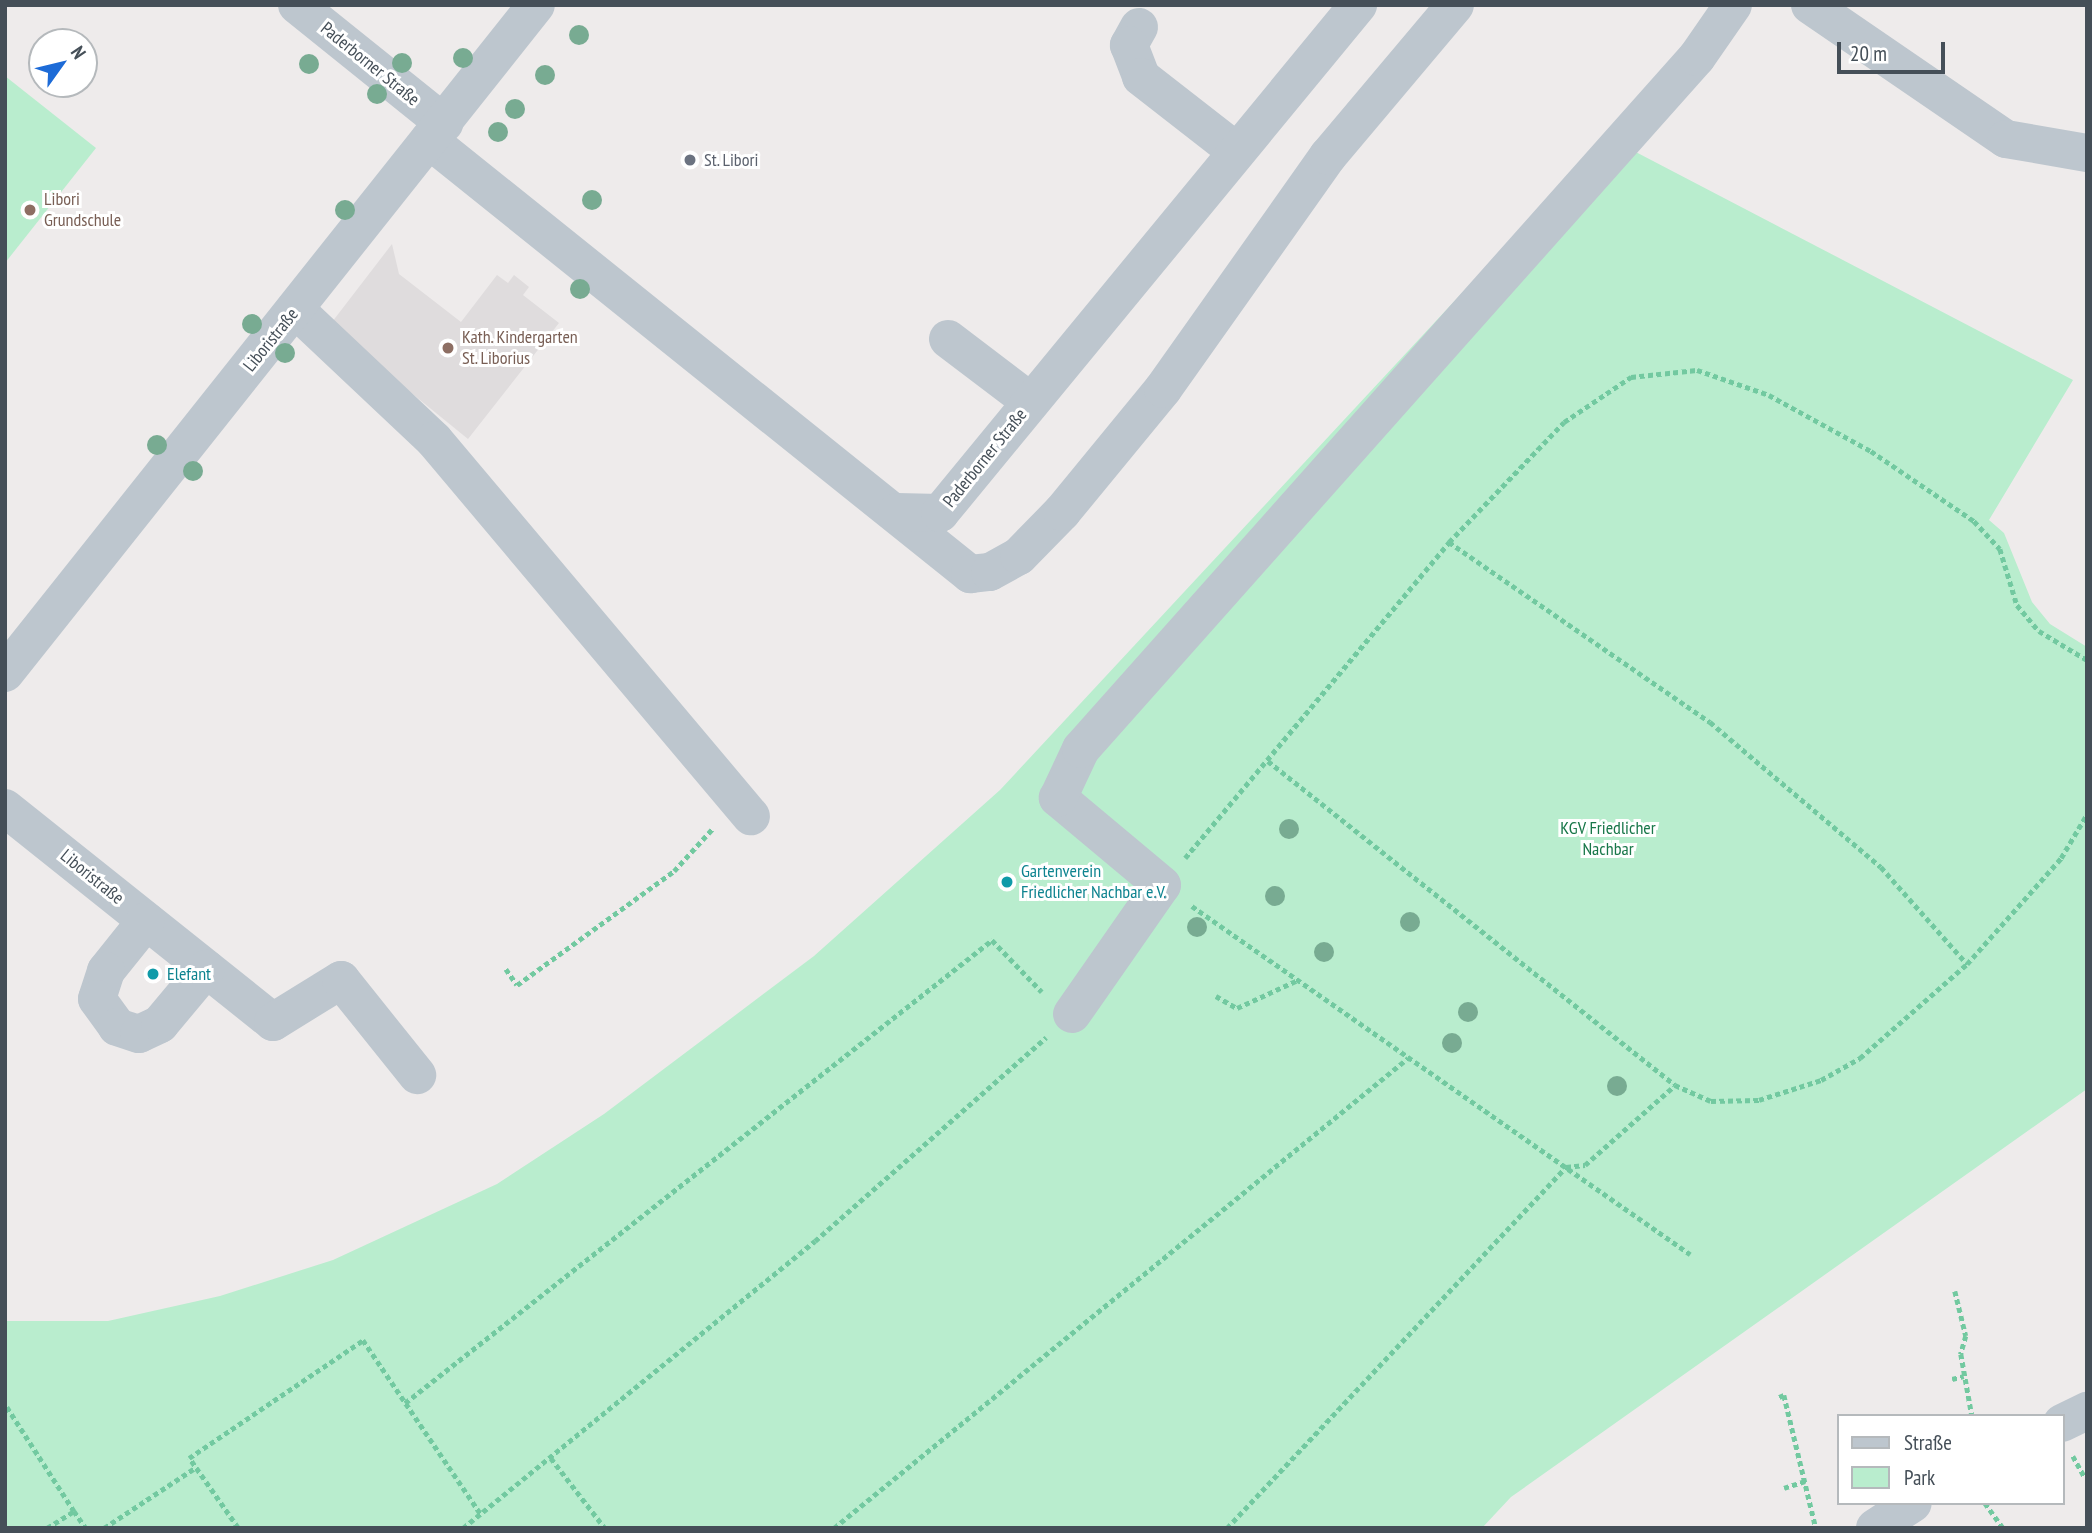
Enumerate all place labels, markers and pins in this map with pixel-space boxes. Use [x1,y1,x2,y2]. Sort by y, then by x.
place label: St. Libori [704,149,759,171]
marker: St. Libori [682,152,698,168]
place label: Libori Grundschule [44,189,121,232]
marker: Libori Grundschule [22,202,38,218]
place label: Kath. Kindergarten St. Liborius [462,327,579,370]
marker: Kath. Kindergarten St. Liborius [440,340,456,356]
place label: Gartenverein Friedlicher Nachbar e.V. [1021,861,1167,903]
marker: Gartenverein Friedlicher Nachbar e.V. [999,874,1015,890]
place label: Elefant [167,963,211,985]
marker: Elefant [145,966,161,982]

